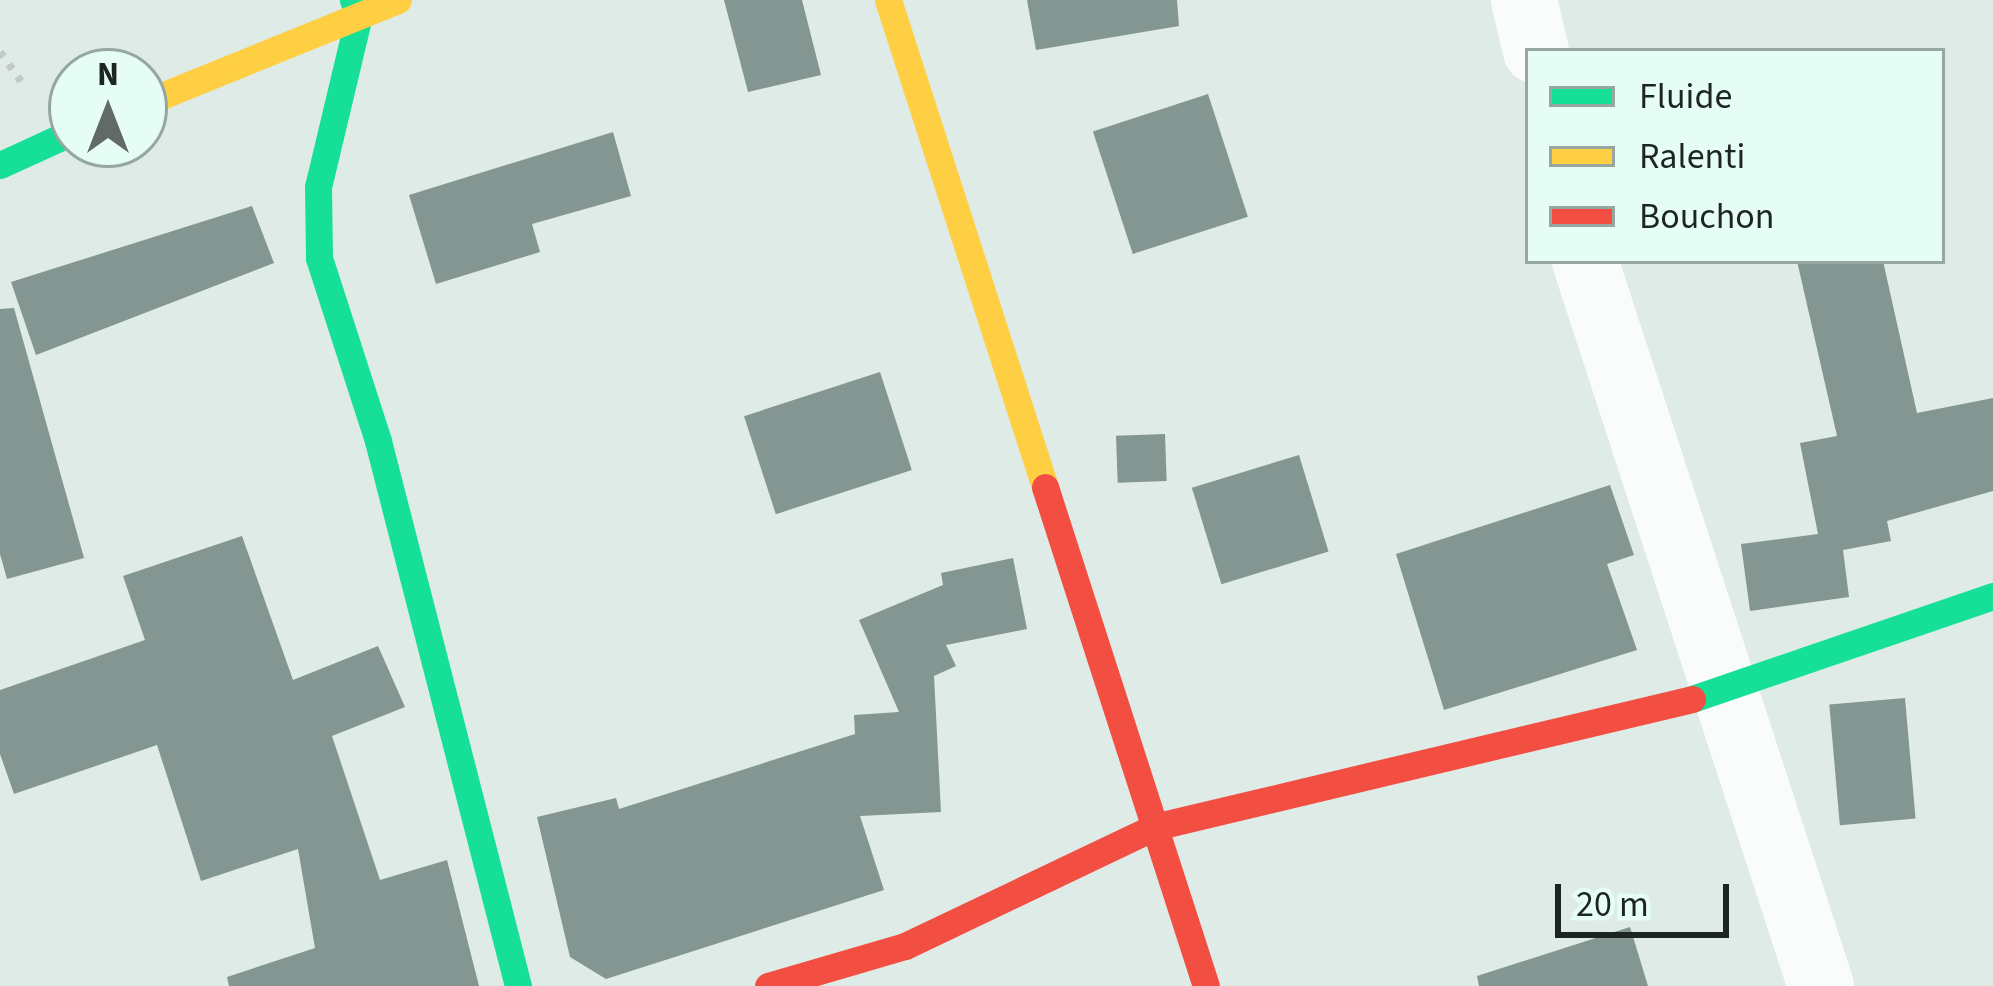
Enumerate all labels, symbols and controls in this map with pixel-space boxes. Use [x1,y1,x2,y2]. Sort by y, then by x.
north arrow [48,48,168,168]
legend [1525,48,1945,264]
text: N [97,51,119,98]
text: Fluide [1639,71,1732,122]
text: Ralenti [1639,131,1745,182]
text: Bouchon [1639,191,1774,242]
scale bar [1561,860,1735,934]
text: 20 m [1576,879,1649,930]

